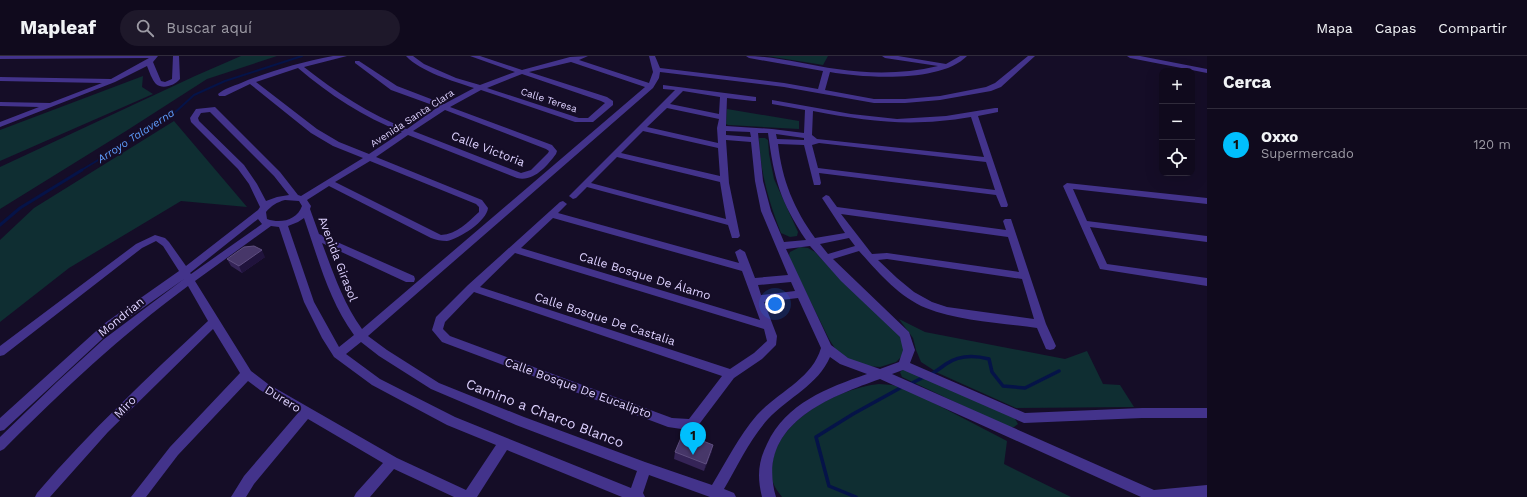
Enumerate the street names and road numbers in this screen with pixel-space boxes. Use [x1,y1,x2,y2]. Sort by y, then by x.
street label: Calle Teresa [519,86,579,114]
street label: Avenida Santa Clara [368,87,456,149]
street label: Calle Victoria [449,129,527,170]
street label: Avenida Girasol [315,214,361,304]
street label: Calle Bosque De Álamo [577,249,713,303]
street label: Calle Bosque De Castalia [533,290,677,348]
street label: Mondrian [95,294,147,340]
street label: Calle Bosque De Eucalipto [503,355,653,421]
street label: Camino a Charco Blanco [464,375,626,451]
street label: Durero [263,383,303,415]
street label: Miro [111,393,139,421]

